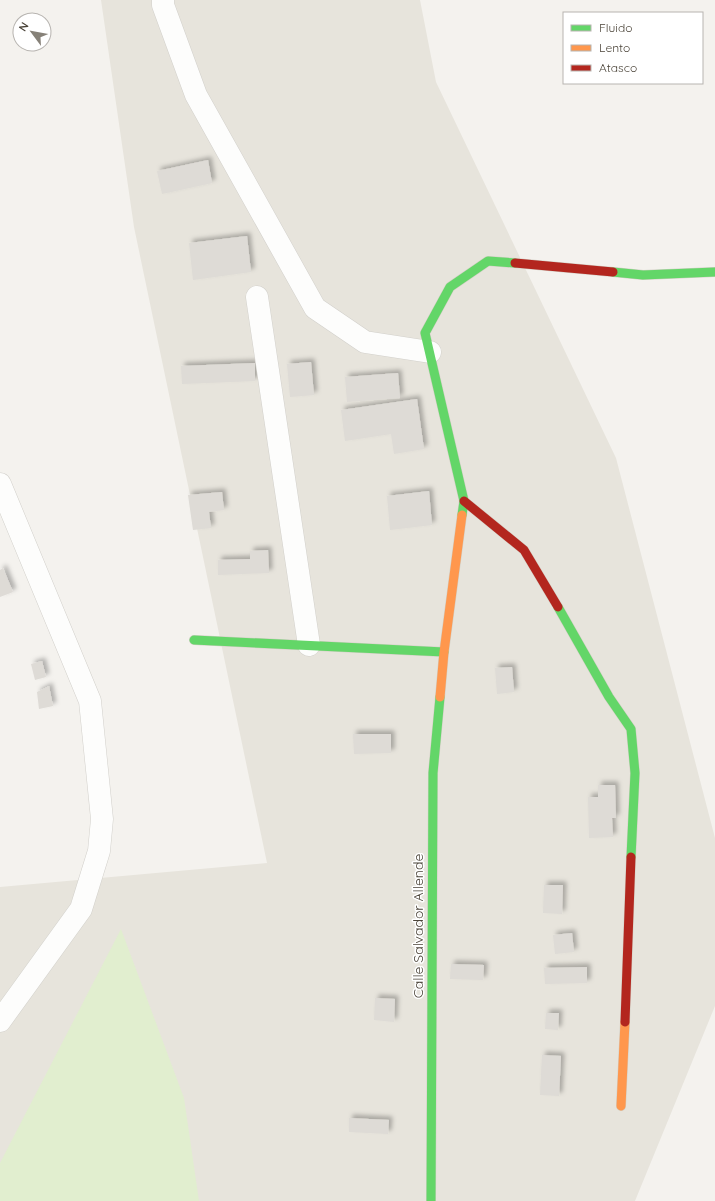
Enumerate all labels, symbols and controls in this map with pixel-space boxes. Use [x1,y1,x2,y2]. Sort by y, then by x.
north arrow [12,12,52,52]
legend [563,12,703,84]
text: N [15,20,32,34]
text: Fluido [599,20,632,35]
text: Lento [599,40,630,55]
text: Atasco [599,60,637,75]
street label: Calle Salvador Allende [409,854,427,998]

